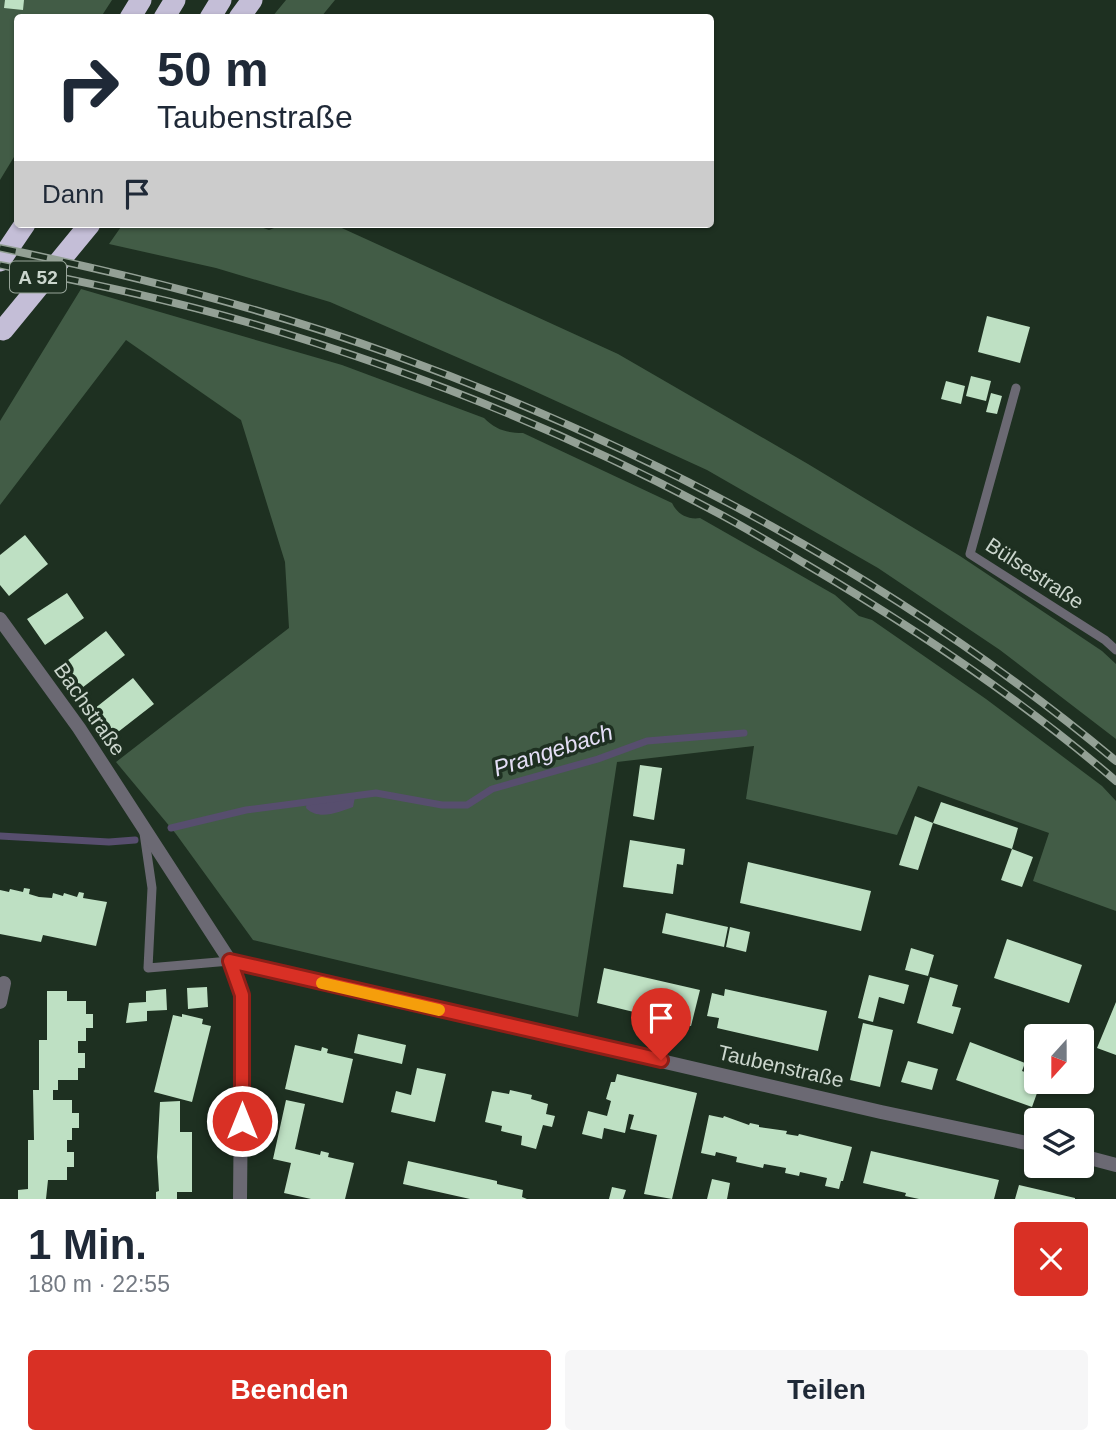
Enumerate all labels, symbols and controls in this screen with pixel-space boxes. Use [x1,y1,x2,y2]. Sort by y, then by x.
icon: right [42,42,133,133]
text: 50 m [157,42,269,96]
text: Taubenstraße [157,99,353,135]
icon: arrive [118,175,156,213]
text: Dann [42,179,104,209]
road number: A 52 [10,262,66,292]
street label: Bülsestraße [982,533,1088,613]
street label: Bachstraße [50,658,130,760]
water label: Prangebach [490,718,616,782]
pin [631,988,691,1060]
icon: arrive [642,999,680,1037]
north arrow [1024,1024,1094,1094]
map controls [1024,1024,1094,1178]
street label: Taubenstraße [716,1040,846,1092]
position arrow [205,1084,279,1158]
button: layers [1024,1108,1094,1178]
text: 1 Min. [28,1221,147,1268]
button: close [1014,1222,1088,1296]
text: 180 m · 22:55 [28,1271,170,1297]
button: Beenden [28,1350,551,1430]
button: Teilen [565,1350,1088,1430]

